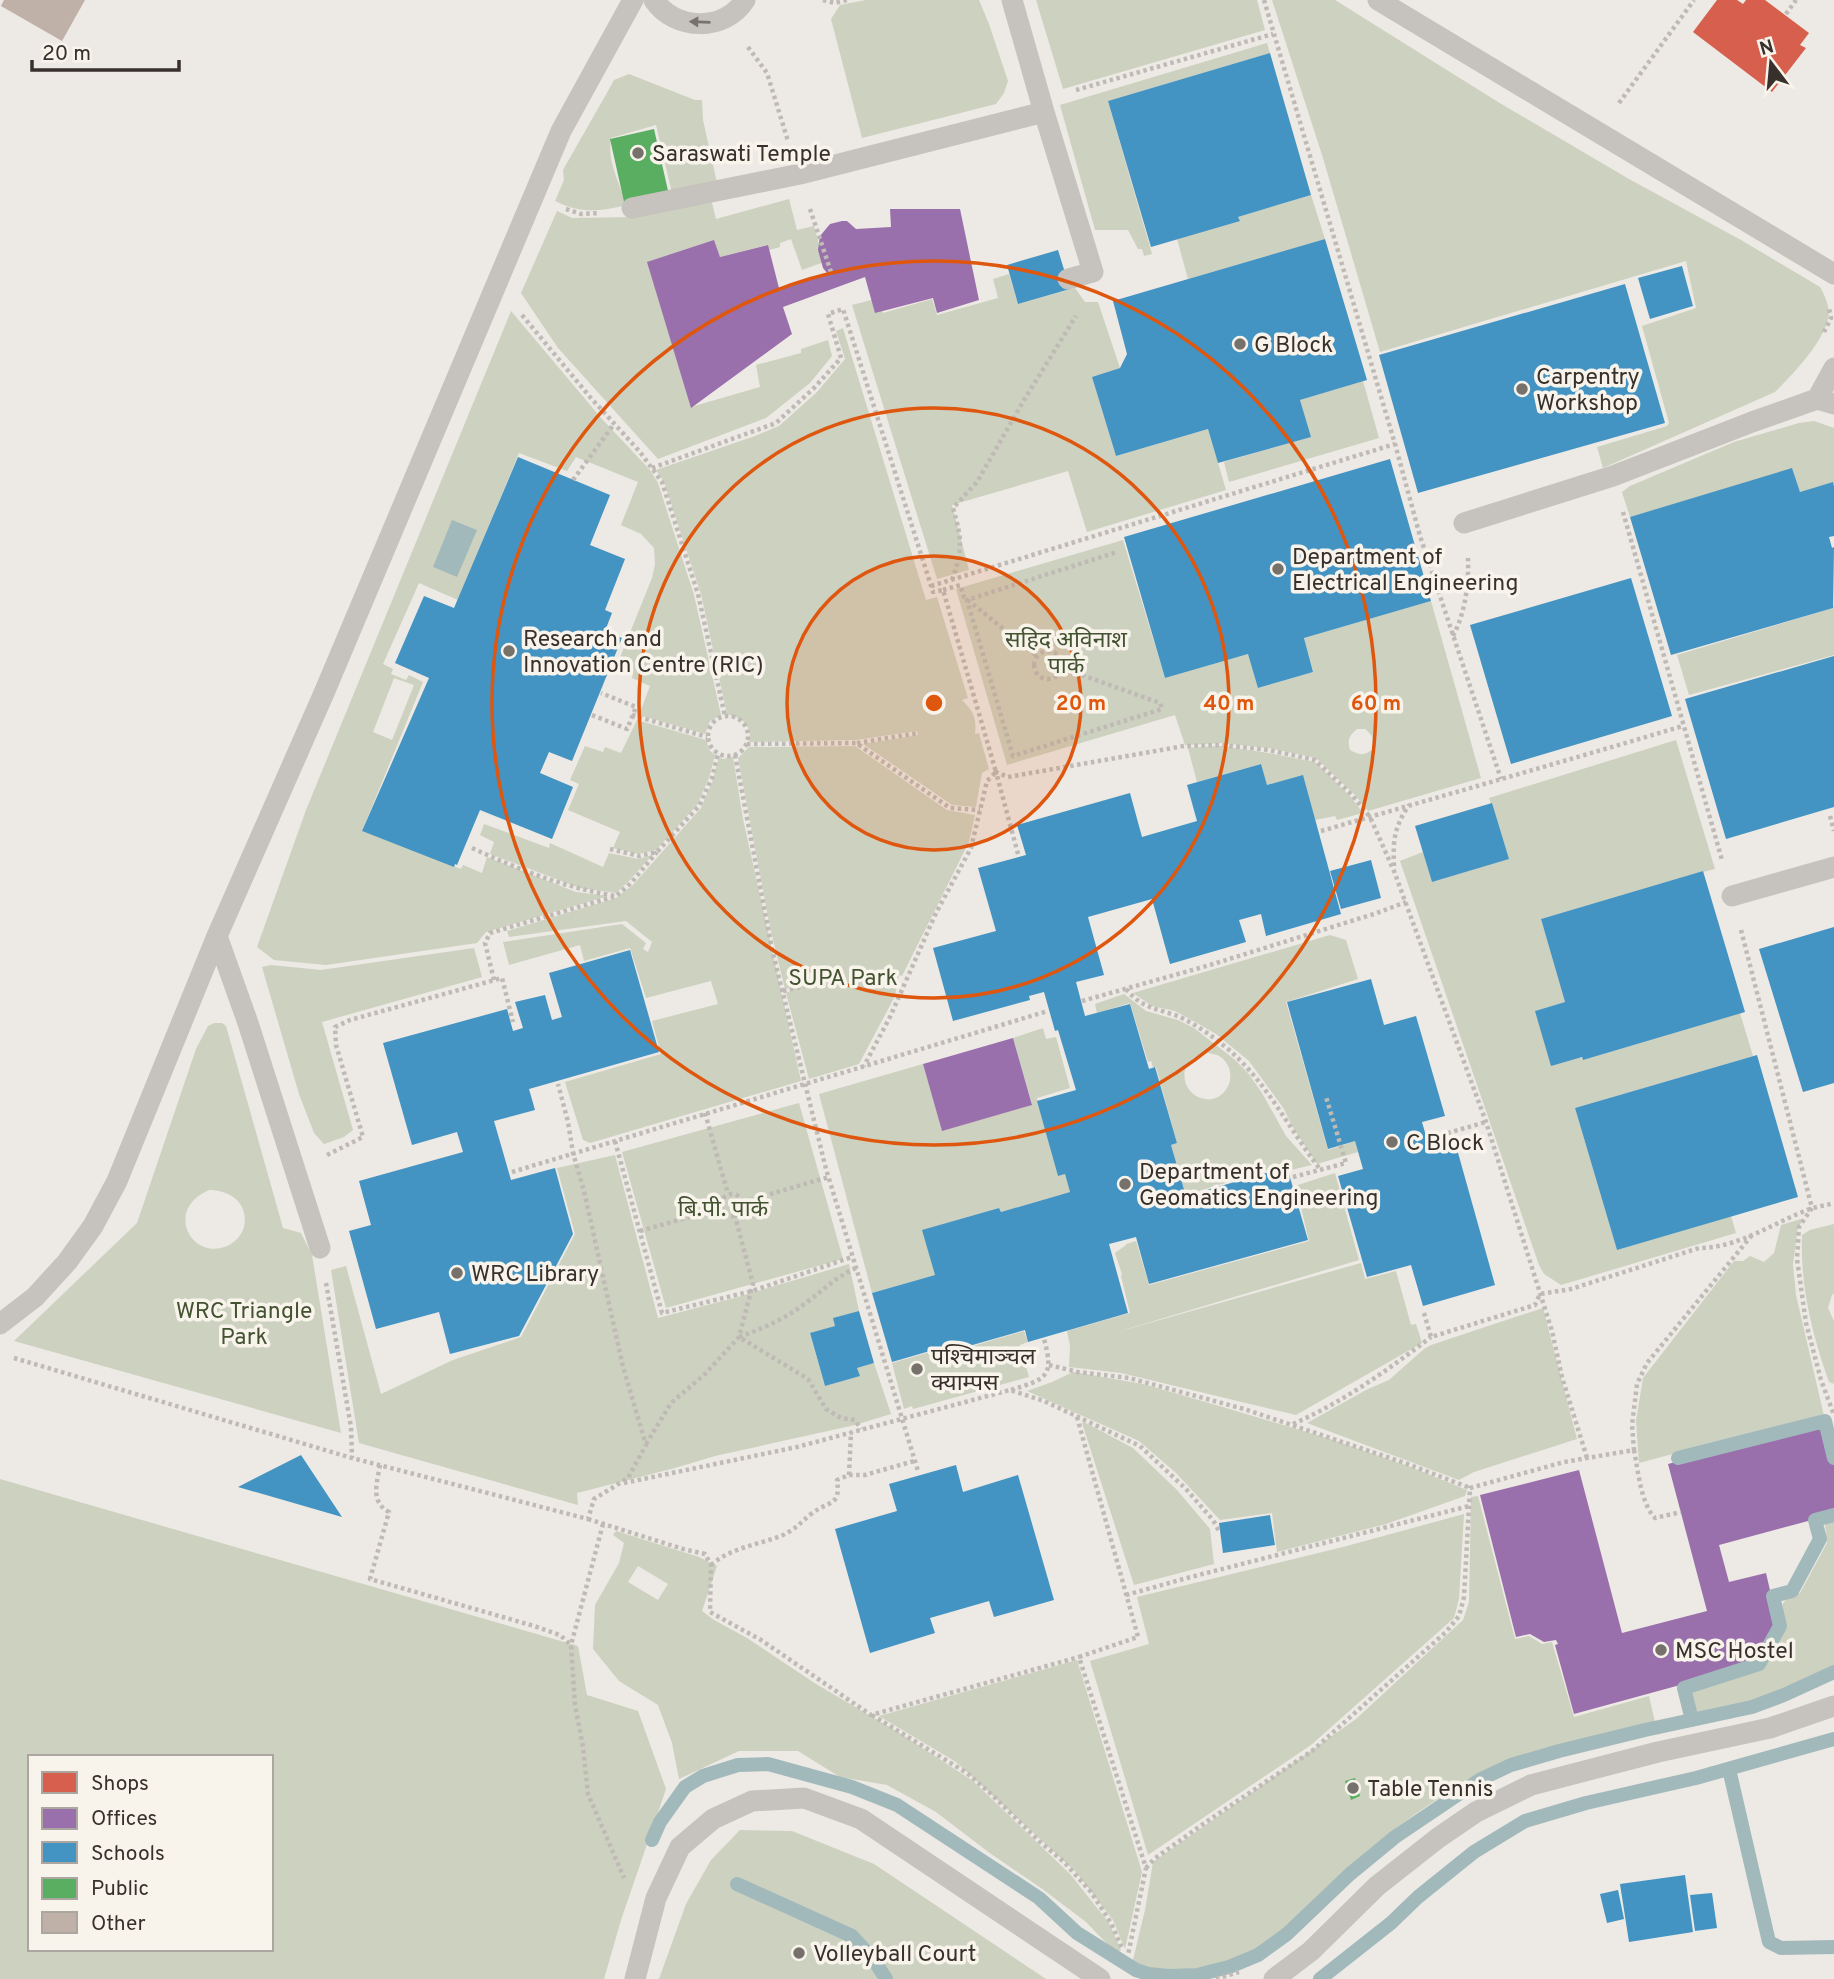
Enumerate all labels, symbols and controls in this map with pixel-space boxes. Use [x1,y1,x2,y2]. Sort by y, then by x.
one-way arrow [689,17,711,28]
scale bar [32,28,178,72]
north arrow [1736,28,1806,98]
text: N [1757,35,1777,62]
text: 20 m [42,41,91,68]
place label: Saraswati Temple [652,141,831,170]
marker: Saraswati Temple [630,145,646,161]
place label: G Block [1254,332,1333,361]
marker: G Block [1232,336,1248,352]
place label: Carpentry Workshop [1536,364,1640,419]
marker: Carpentry Workshop [1514,381,1530,397]
place label: Department of Electrical Engineering [1292,544,1518,599]
marker: Department of Electrical Engineering [1270,561,1286,577]
place label: Research and Innovation Centre (RIC) [523,626,764,681]
park label: सहिद अविनाश पार्क [1005,627,1127,682]
marker: Research and Innovation Centre (RIC) [501,643,517,659]
centre of rings [922,691,946,715]
text: 20 m [1056,691,1106,718]
text: 40 m [1204,691,1254,718]
text: 60 m [1351,691,1401,718]
park label: SUPA Park [788,965,898,994]
place label: C Block [1406,1130,1484,1159]
marker: C Block [1384,1134,1400,1150]
place label: Department of Geomatics Engineering [1139,1159,1379,1214]
marker: Department of Geomatics Engineering [1117,1176,1133,1192]
park label: बि.पी. पार्क [678,1195,770,1225]
place label: WRC Library [471,1261,599,1290]
marker: WRC Library [449,1265,465,1281]
park label: WRC Triangle Park [176,1298,312,1353]
place label: पश्‍चिमाञ्‍चल क्याम्पस [931,1344,1036,1399]
marker: पश्‍चिमाञ्‍चल क्याम्पस [909,1361,925,1377]
place label: MSC Hostel [1675,1638,1794,1667]
marker: MSC Hostel [1653,1642,1669,1658]
legend [28,1755,273,1951]
text: Shops [91,1771,149,1798]
place label: Table Tennis [1367,1776,1494,1805]
marker: Table Tennis [1345,1780,1361,1796]
text: Offices [91,1806,157,1833]
text: Schools [91,1841,165,1868]
text: Public [91,1876,149,1903]
text: Other [91,1911,146,1938]
place label: Volleyball Court [813,1941,977,1970]
marker: Volleyball Court [791,1945,807,1961]

